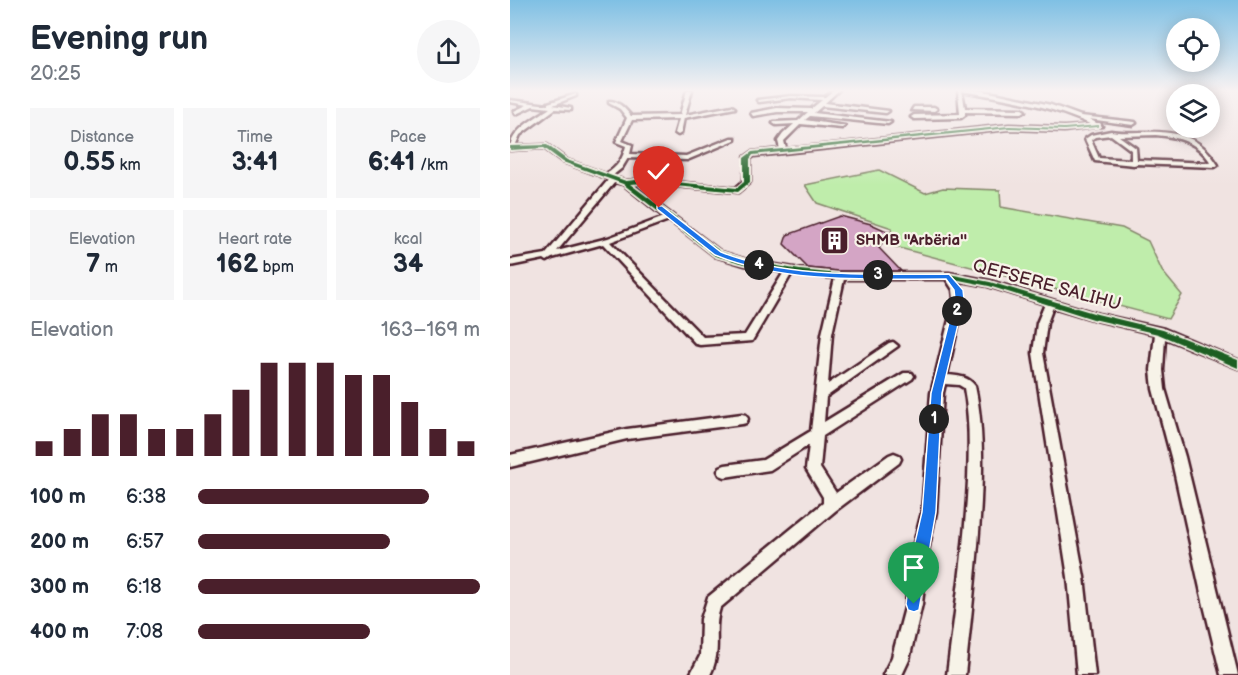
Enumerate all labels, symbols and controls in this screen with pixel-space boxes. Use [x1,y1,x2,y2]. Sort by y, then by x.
map controls [1166,18,1220,138]
button: locate [1166,18,1220,72]
text: Evening run [30,19,208,59]
button: share [417,20,480,83]
text: 20:25 [30,62,81,86]
button: layers [1166,84,1220,138]
text: Distance [70,128,134,147]
text: Time [237,128,273,147]
text: Pace [390,128,426,147]
pin [633,146,684,208]
text: 0.55 [63,147,115,178]
text: 3:41 [231,147,279,178]
text: 6:41 [368,147,416,178]
icon: check [642,155,675,188]
text: km [115,156,141,175]
text: /km [416,156,448,175]
building icon: SHMB ''Arbëria'' [819,224,851,256]
text: Elevation [69,230,135,249]
text: Heart rate [218,230,292,249]
text: kcal [394,230,422,249]
place label: SHMB ''Arbëria'' [856,231,967,250]
text: 7 [86,249,100,280]
text: 162 [216,249,258,280]
text: 34 [393,249,423,280]
pin: 4 [744,250,774,280]
text: 4 [754,255,764,274]
street label: QEFSERE SALIHU [971,255,1123,315]
text: m [100,258,118,277]
text: bpm [258,258,294,277]
pin: 3 [863,260,893,290]
text: 3 [873,265,883,284]
pin: 2 [942,296,972,326]
text: 2 [952,301,962,320]
text: Elevation [30,318,113,342]
text: 163–169 m [381,318,480,342]
pin: 1 [919,404,949,434]
text: 1 [931,409,937,428]
text: 100 m [30,485,86,509]
text: 6:38 [126,485,166,509]
text: 200 m [30,530,89,554]
text: 6:57 [126,530,164,554]
pin [888,542,939,604]
icon: arrive [897,551,930,584]
text: 300 m [30,575,89,599]
text: 6:18 [126,575,162,599]
text: 400 m [30,620,89,644]
text: 7:08 [126,620,163,644]

